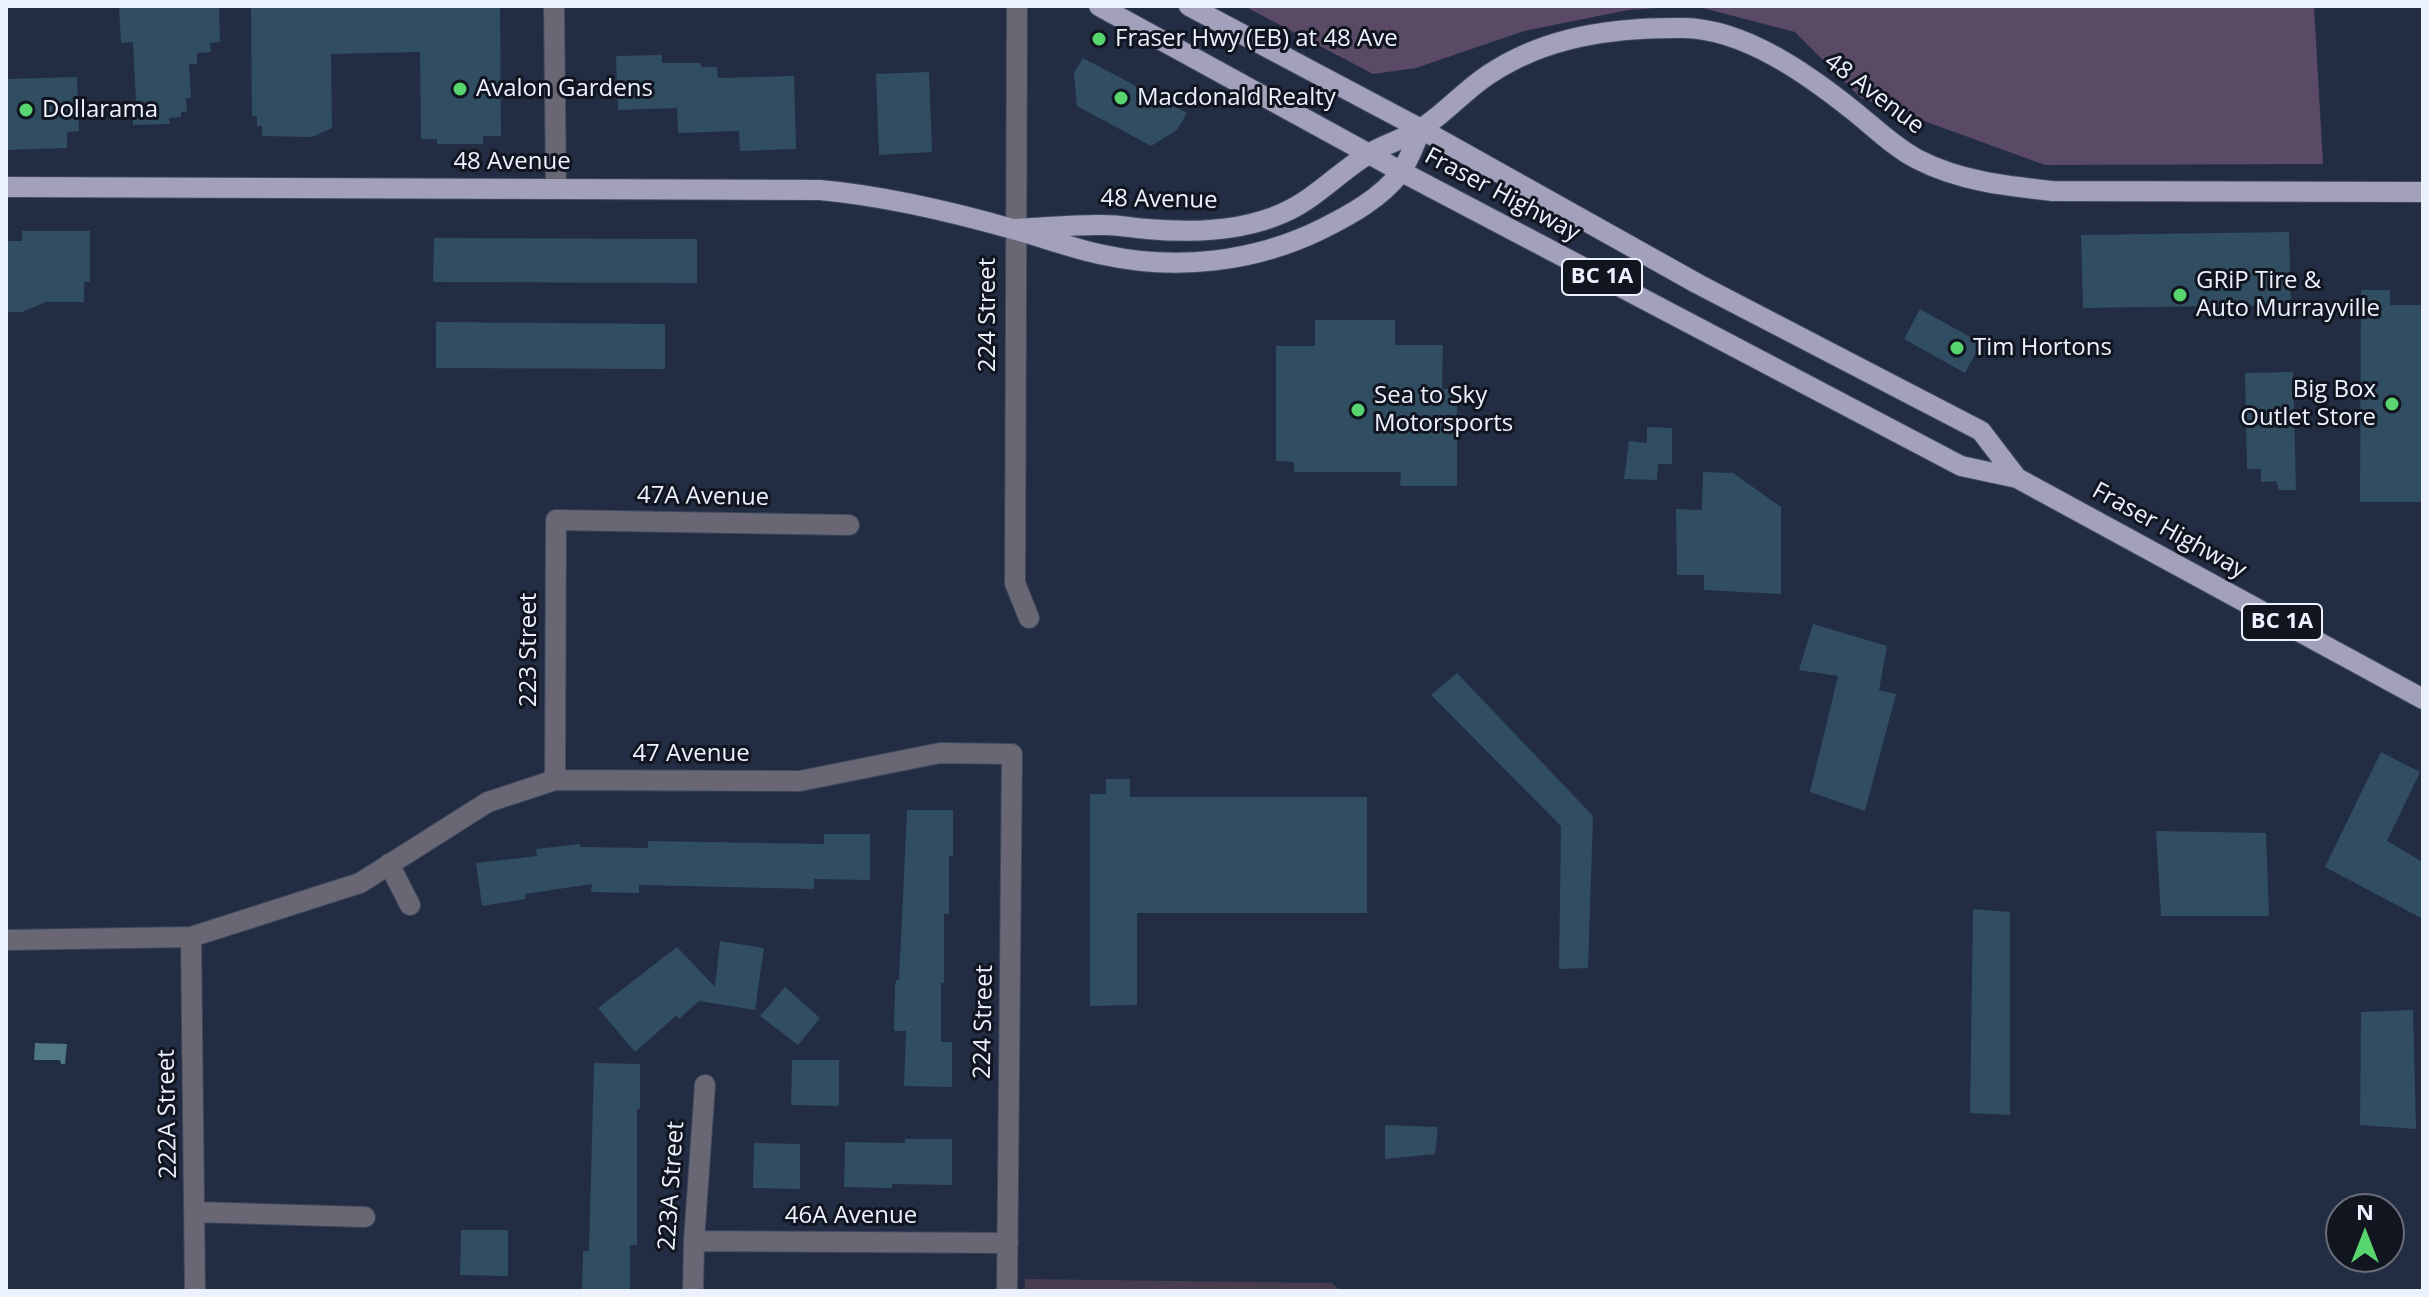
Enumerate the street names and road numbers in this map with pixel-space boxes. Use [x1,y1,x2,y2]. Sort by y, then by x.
street label: 48 Avenue [1819,47,1929,141]
street label: Fraser Highway [1419,142,1585,248]
street label: 48 Avenue [453,148,571,176]
street label: 48 Avenue [1100,185,1218,215]
street label: 224 Street [974,258,1002,372]
road number: BC 1A [1562,259,1642,295]
street label: Fraser Highway [2087,477,2251,585]
street label: 47A Avenue [637,481,769,513]
street label: 223 Street [515,593,543,707]
road number: BC 1A [2242,604,2322,640]
street label: 47 Avenue [632,740,750,768]
street label: 224 Street [969,965,999,1079]
street label: 222A Street [152,1049,184,1179]
street label: 223A Street [653,1120,691,1252]
street label: 46A Avenue [785,1202,917,1230]

